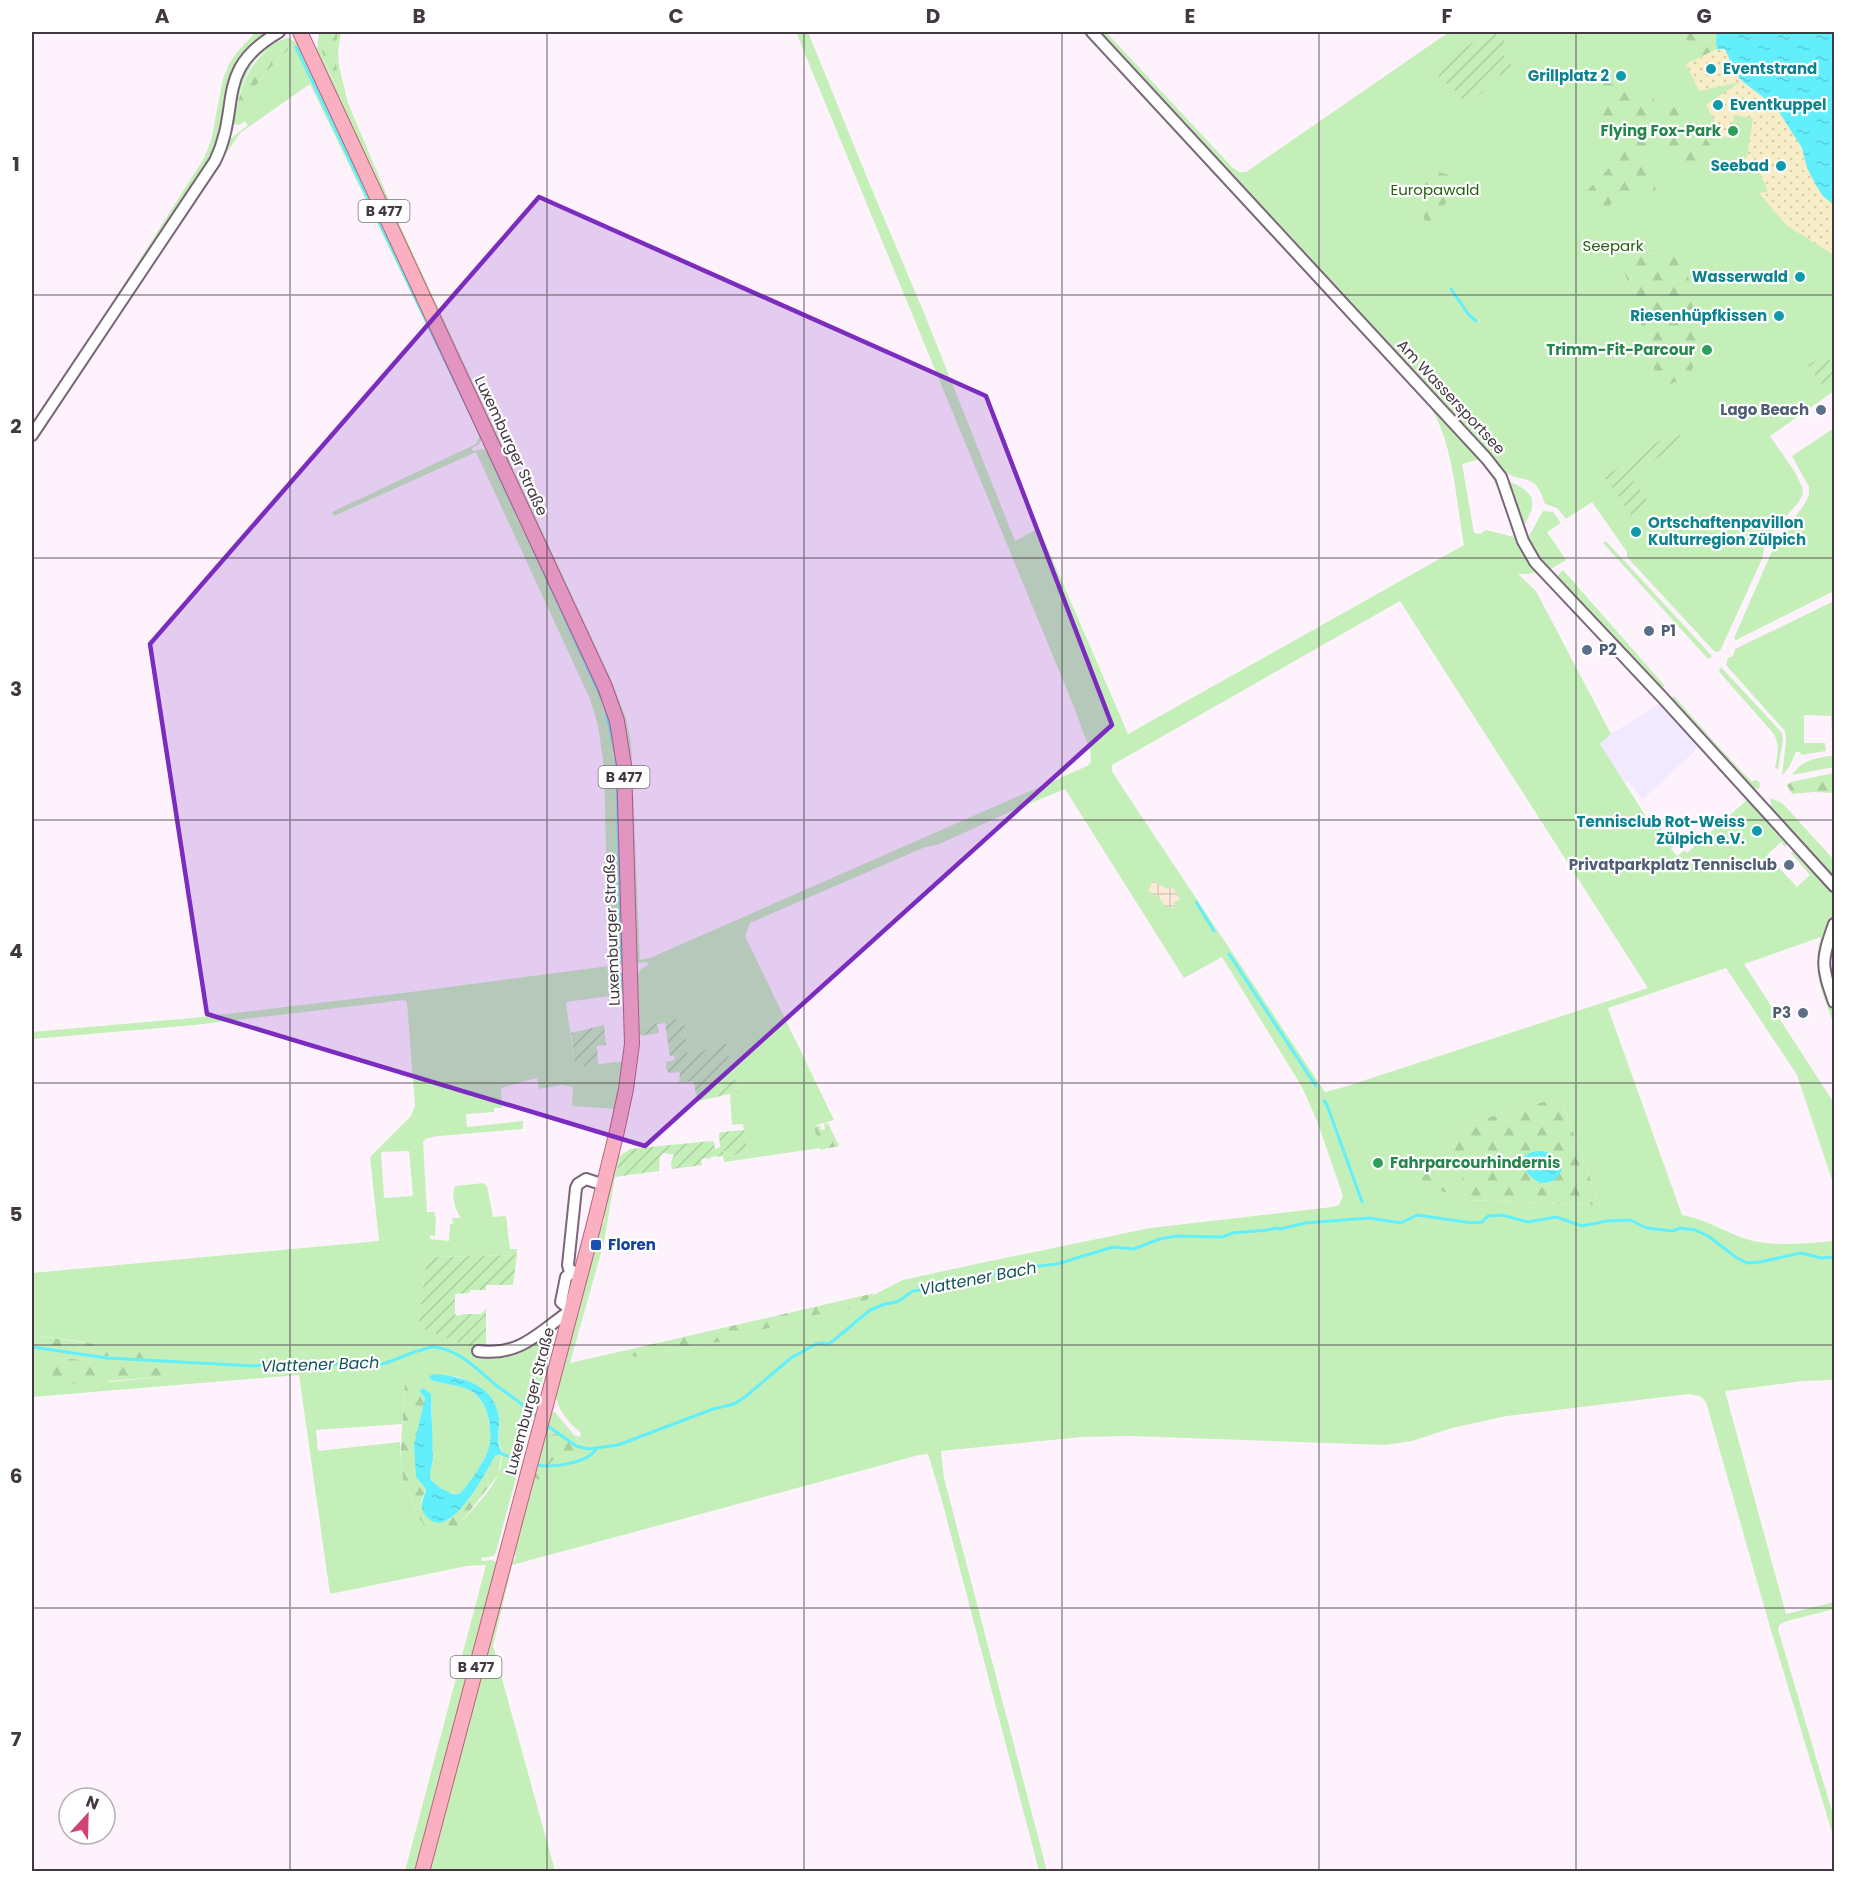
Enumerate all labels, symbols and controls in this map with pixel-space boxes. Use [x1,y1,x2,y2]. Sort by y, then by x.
text: A [155,2,170,30]
text: B [412,2,426,30]
text: C [668,2,684,30]
text: D [926,2,940,30]
text: E [1185,2,1195,30]
text: F [1442,2,1453,30]
text: G [1696,2,1712,30]
place label: Eventstrand [1723,58,1817,79]
marker: Eventstrand [1704,62,1718,76]
place label: Grillplatz 2 [1528,65,1609,86]
marker: Grillplatz 2 [1614,69,1628,83]
place label: Eventkuppel [1730,94,1826,115]
marker: Eventkuppel [1711,98,1725,112]
place label: Flying Fox-Park [1600,120,1722,141]
marker: Flying Fox-Park [1726,124,1740,138]
text: 1 [12,150,20,178]
place label: Seebad [1711,155,1769,176]
marker: Seebad [1774,159,1788,173]
park label: Europawald [1390,179,1480,200]
road number: B 477 [358,200,410,222]
park label: Seepark [1582,235,1644,256]
place label: Wasserwald [1692,266,1788,287]
marker: Wasserwald [1793,270,1807,284]
place label: Riesenhüpfkissen [1630,305,1767,326]
marker: Riesenhüpfkissen [1772,309,1786,323]
street label: Am Wassersportsee [1393,335,1510,459]
place label: Trimm-Fit-Parcour [1546,339,1696,360]
marker: Trimm-Fit-Parcour [1700,343,1714,357]
street label: Luxemburger Straße [470,373,553,519]
place label: Lago Beach [1720,399,1809,420]
marker: Lago Beach [1814,403,1828,417]
text: 2 [10,412,22,440]
place label: Ortschaftenpavillon Kulturregion Zülpich [1648,512,1806,550]
marker: Ortschaftenpavillon Kulturregion Zülpich [1629,525,1643,539]
place label: P1 [1661,620,1676,641]
marker: P1 [1642,624,1656,638]
place label: P2 [1599,639,1617,660]
marker: P2 [1580,643,1594,657]
text: 3 [10,675,22,703]
road number: B 477 [598,766,650,788]
place label: Tennisclub Rot-Weiss Zülpich e.V. [1577,811,1745,849]
marker: Tennisclub Rot-Weiss Zülpich e.V. [1750,824,1764,838]
street label: Luxemburger Straße [598,854,625,1006]
place label: Privatparkplatz Tennisclub [1569,854,1777,875]
marker: Privatparkplatz Tennisclub [1782,858,1796,872]
text: 4 [9,937,23,965]
place label: P3 [1773,1002,1791,1023]
marker: P3 [1796,1006,1810,1020]
place label: Fahrparcourhindernis [1390,1152,1560,1173]
marker: Fahrparcourhindernis [1371,1156,1385,1170]
text: 5 [10,1200,23,1228]
place label: Floren [608,1234,656,1255]
marker: Floren [589,1238,603,1252]
water label: Vlattener Bach [918,1256,1039,1301]
street label: Luxemburger Straße [500,1325,559,1477]
water label: Vlattener Bach [260,1351,380,1378]
text: 6 [10,1462,22,1490]
road number: B 477 [450,1656,502,1678]
text: 7 [11,1725,22,1753]
north arrow [57,1786,117,1846]
text: N [83,1790,102,1815]

